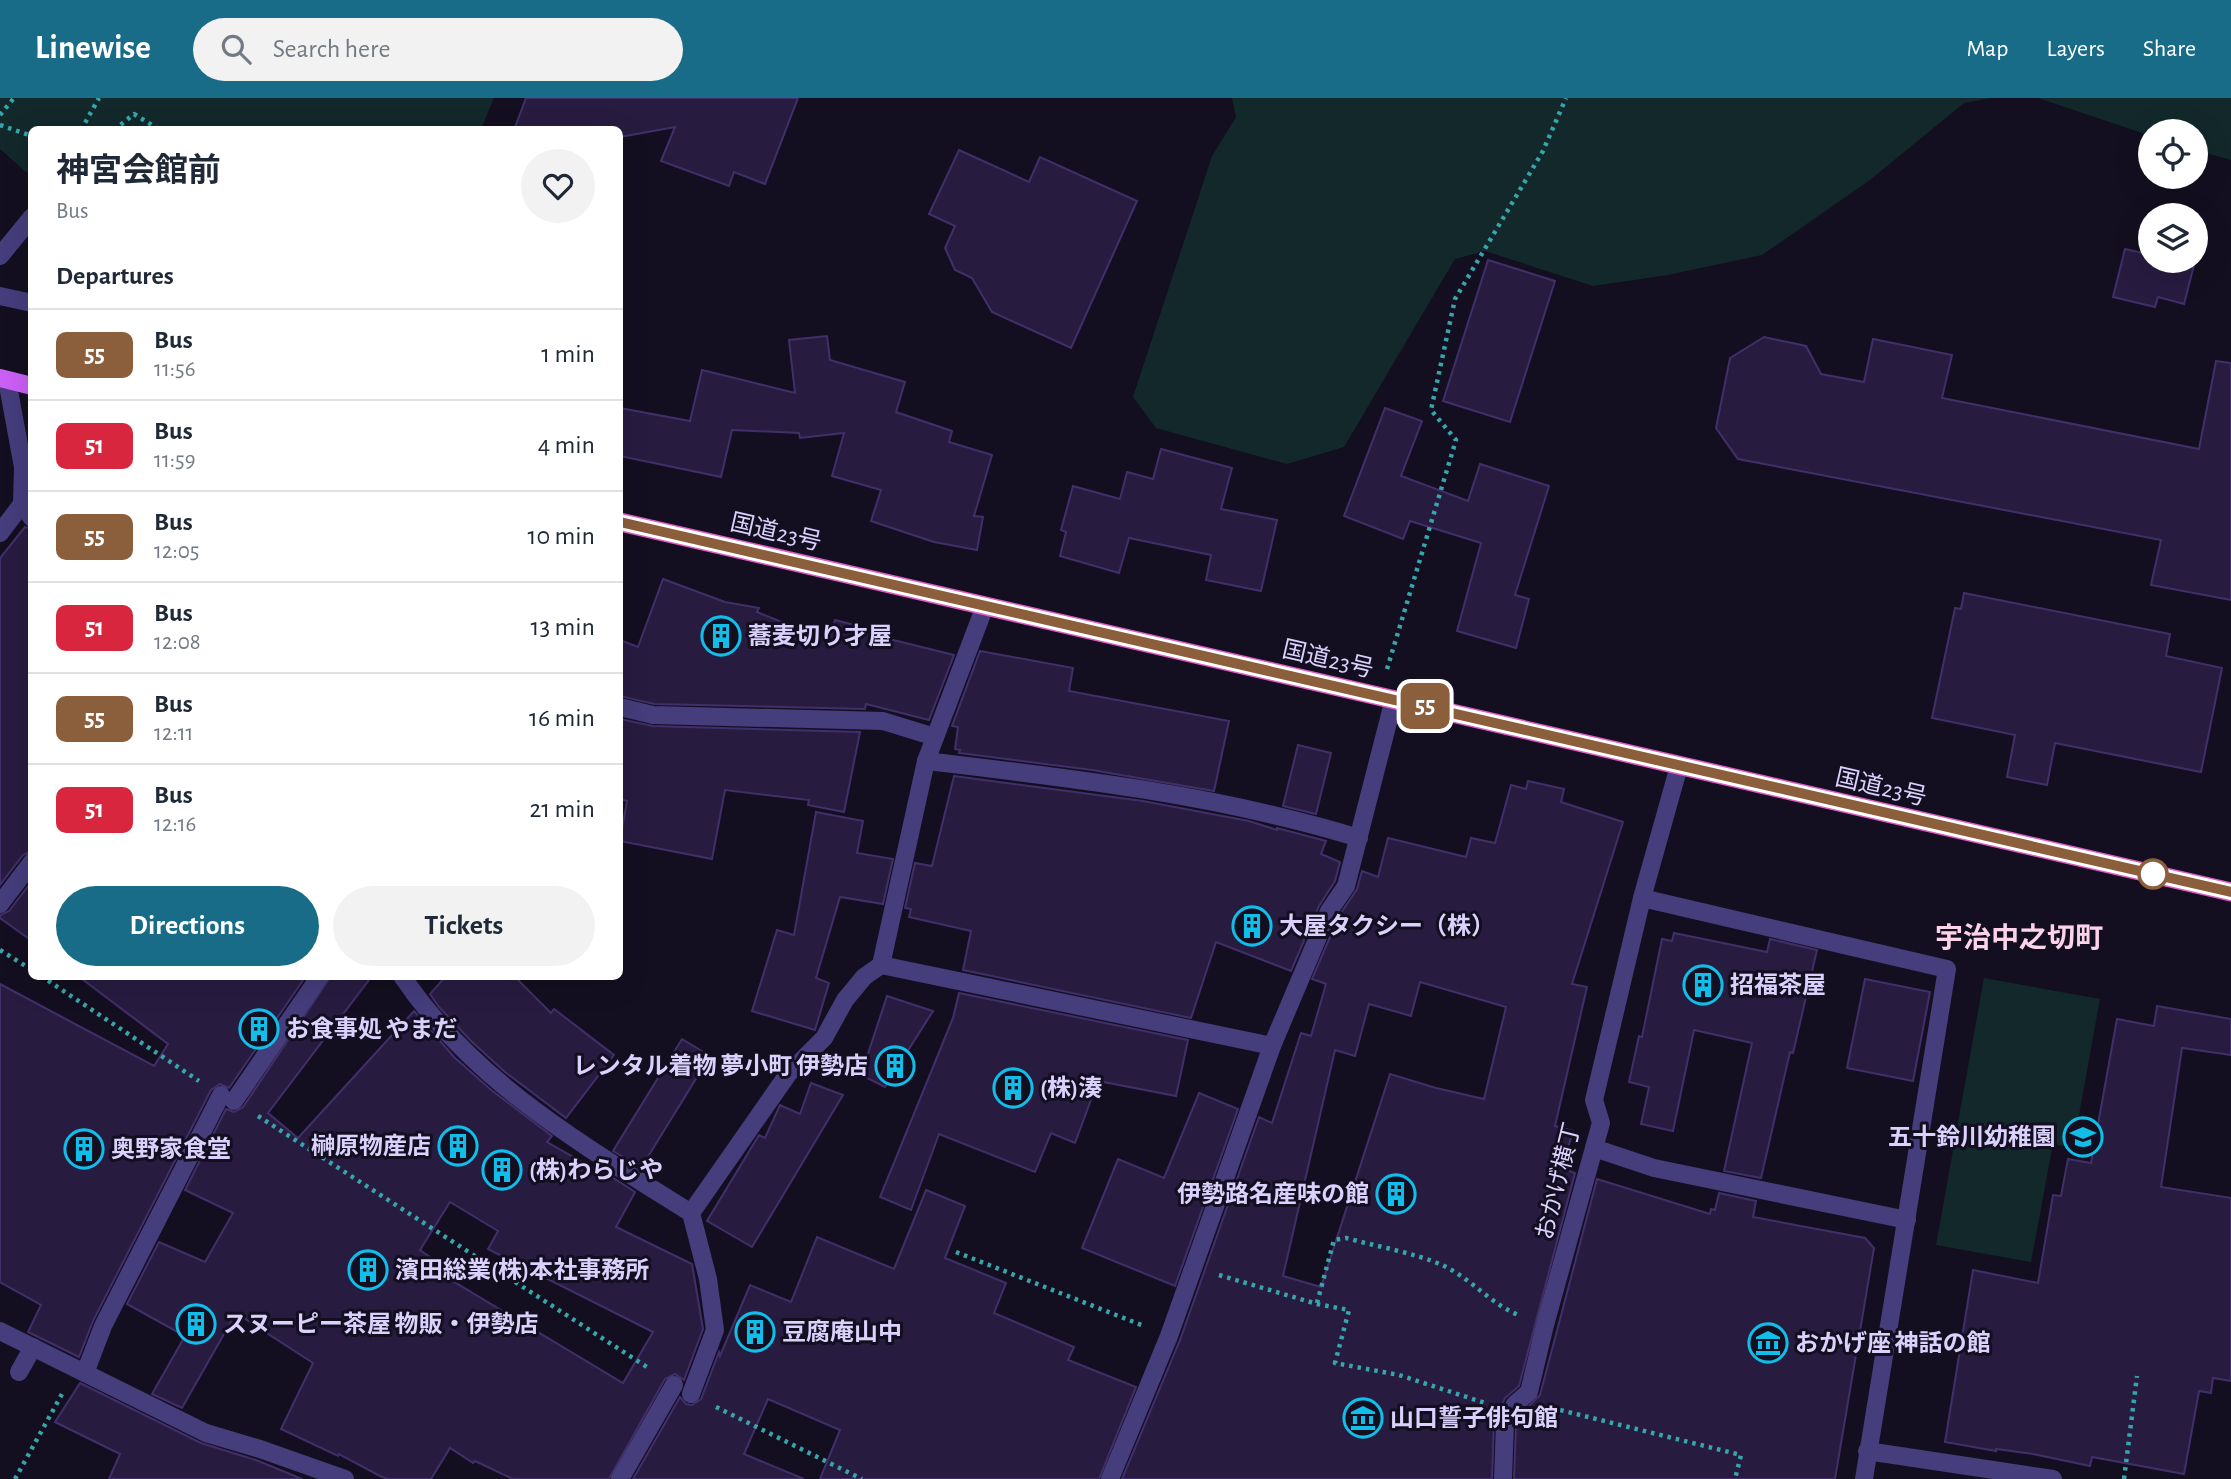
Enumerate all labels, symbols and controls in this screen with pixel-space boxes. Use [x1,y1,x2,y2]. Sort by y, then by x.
search box [193,18,683,81]
icon: search [217,30,255,68]
text: Linewise [35,32,151,65]
text: Search here [273,36,390,62]
text: Map [1966,37,2008,61]
text: Layers [2046,37,2105,61]
text: Share [2143,37,2196,61]
map controls [2138,119,2208,273]
button: locate [2138,119,2208,189]
button: heart [521,149,595,223]
text: 神宮会館前 [56,155,221,188]
text: Bus [56,200,89,223]
button: layers [2138,203,2208,273]
text: Departures [56,263,174,289]
text: Bus [154,327,193,353]
text: 1 min [541,341,595,367]
text: 55 [84,343,105,367]
text: 11:56 [154,358,196,381]
text: Bus [154,418,193,444]
text: 4 min [538,432,595,458]
text: 51 [85,434,104,458]
text: 11:59 [154,449,196,472]
text: Bus [154,509,193,535]
street label: 国道23号 [728,509,824,555]
text: 10 min [528,523,595,549]
text: 55 [84,525,105,549]
text: 12:05 [154,540,199,563]
text: Bus [154,600,193,626]
text: 13 min [531,614,595,640]
building icon: 蕎麦切り才屋 [700,615,742,657]
text: 51 [85,616,104,640]
place label: 蕎麦切り才屋 [748,623,892,649]
text: 12:08 [154,631,201,654]
street label: 国道23号 [1280,636,1376,682]
line badge: 55 [1394,683,1456,729]
text: Bus [154,691,193,717]
text: 55 [1415,694,1435,718]
text: 16 min [529,705,595,731]
text: 55 [84,707,105,731]
text: 12:11 [154,722,193,745]
street label: 国道23号 [1833,764,1929,810]
text: Bus [154,782,193,808]
text: 21 min [529,796,595,822]
text: 51 [85,798,104,822]
text: 12:16 [154,813,196,836]
unlabelled marker [2138,859,2168,889]
button: Directions [56,886,319,966]
button: Tickets [333,886,595,966]
building icon: 大屋タクシー（株） [1231,905,1273,947]
place label: 大屋タクシー（株） [1279,913,1495,939]
district label: 宇治中之切町 [1935,923,2103,953]
building icon: 招福茶屋 [1682,964,1724,1006]
place label: 招福茶屋 [1730,972,1826,998]
building icon: お食事処 やまだ [238,1008,280,1050]
place label: お食事処 やまだ [286,1016,458,1042]
building icon: レンタル着物 夢小町 伊勢店 [874,1045,916,1087]
place label: レンタル着物 夢小町 伊勢店 [573,1053,868,1079]
building icon: (株)湊 [992,1067,1034,1109]
place label: (株)湊 [1040,1075,1102,1101]
school or university icon: 五十鈴川幼稚園 [2062,1116,2104,1158]
street label: おかげ横丁 [1531,1120,1585,1242]
place label: 五十鈴川幼稚園 [1888,1124,2056,1150]
building icon: 榊原物産店 [437,1125,479,1167]
building icon: 奥野家食堂 [63,1128,105,1170]
place label: 榊原物産店 [311,1133,431,1159]
place label: 奥野家食堂 [111,1136,231,1162]
building icon: (株)わらじや [481,1149,523,1191]
place label: (株)わらじや [529,1157,663,1183]
building icon: 伊勢路名産味の館 [1375,1173,1417,1215]
place label: 伊勢路名産味の館 [1177,1181,1369,1207]
building icon: 濱田総業(株)本社事務所 [347,1249,389,1291]
place label: 濱田総業(株)本社事務所 [395,1257,649,1283]
building icon: スヌーピー茶屋 物販・伊勢店 [175,1303,217,1345]
place label: スヌーピー茶屋 物販・伊勢店 [223,1311,539,1337]
building icon: 豆腐庵山中 [734,1311,776,1353]
place label: 豆腐庵山中 [782,1319,902,1345]
museum icon: おかげ座 神話の館 [1747,1322,1789,1364]
place label: おかげ座 神話の館 [1795,1330,1991,1356]
museum icon: 山口誓子俳句館 [1342,1397,1384,1439]
place label: 山口誓子俳句館 [1390,1405,1558,1431]

